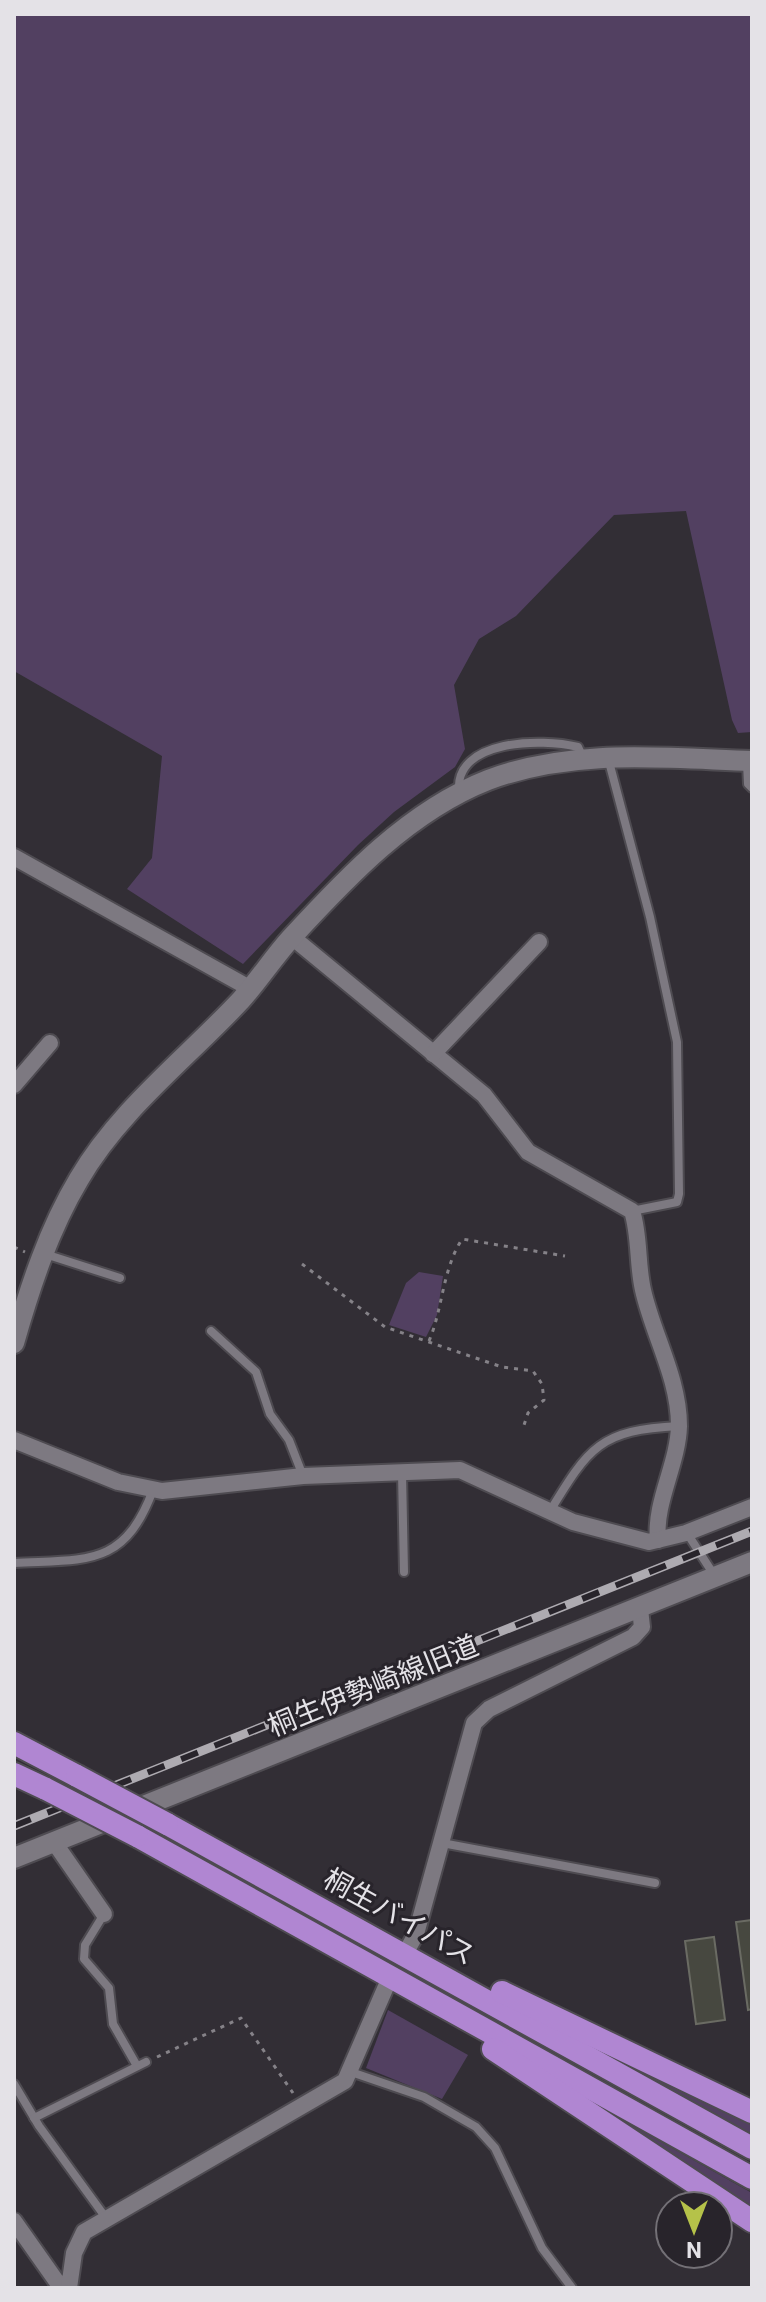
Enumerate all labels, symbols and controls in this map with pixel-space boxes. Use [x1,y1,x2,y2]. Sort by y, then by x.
street label: 桐生伊勢崎線旧道 [263,1629,483,1743]
street label: 桐生バイパス [318,1862,480,1972]
north arrow [654,2190,734,2270]
text: N [686,2237,702,2262]

